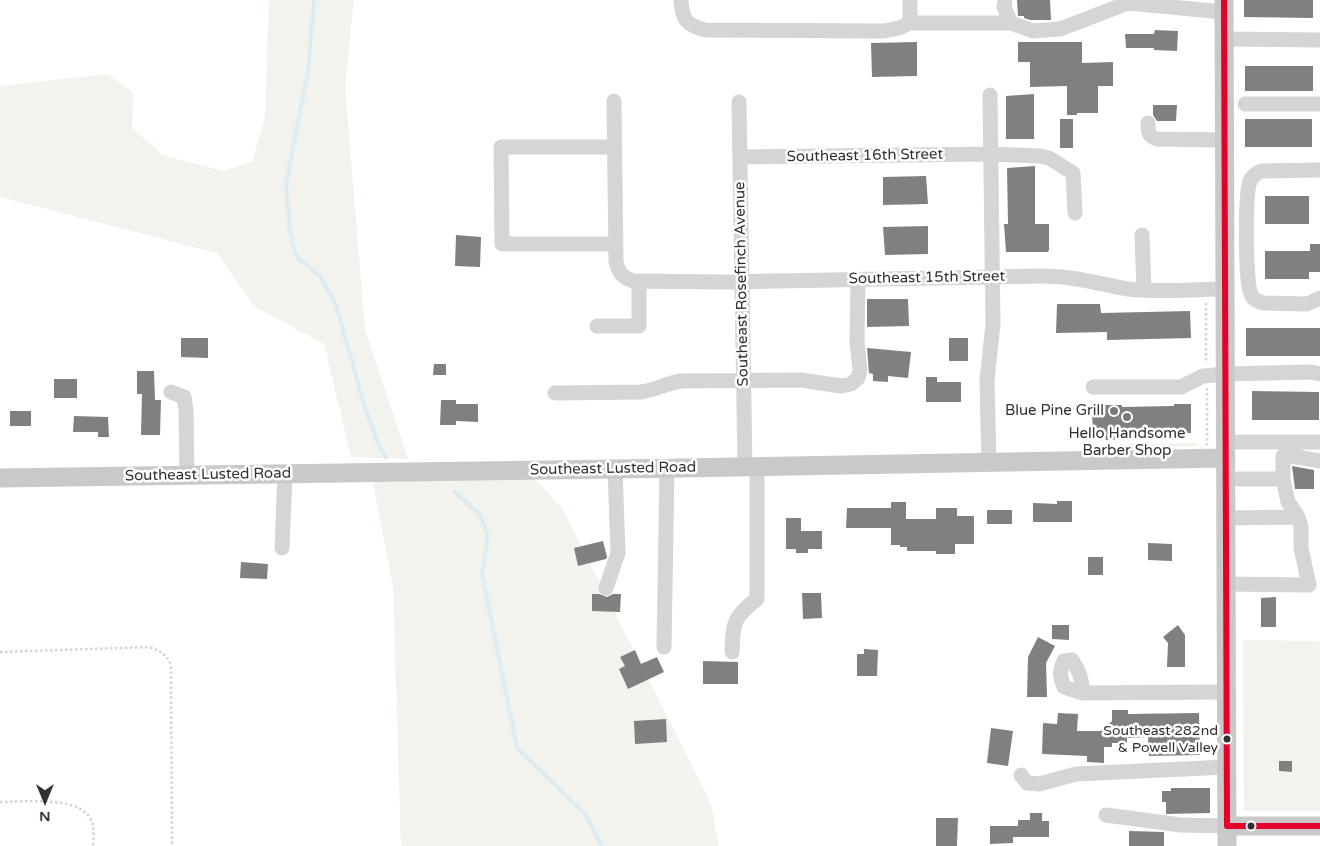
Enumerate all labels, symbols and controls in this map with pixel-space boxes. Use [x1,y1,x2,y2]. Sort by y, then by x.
street label: Southeast 16th Street [787,146,943,166]
street label: Southeast Rosefinch Avenue [731,181,753,387]
street label: Southeast 15th Street [849,268,1005,288]
place label: Blue Pine Grill [1005,402,1104,420]
marker: Blue Pine Grill [1108,405,1120,417]
marker: Hello Handsome Barber Shop [1121,411,1133,423]
place label: Hello Handsome Barber Shop [1068,425,1186,460]
street label: Southeast Lusted Road [530,459,696,479]
street label: Southeast Lusted Road [125,465,291,485]
place label: Southeast 282nd & Powell Valley [1103,723,1218,756]
marker: Southeast 282nd & Powell Valley [1222,734,1232,744]
north arrow [20,776,70,826]
text: N [39,808,51,825]
unlabelled marker [1246,821,1256,831]

